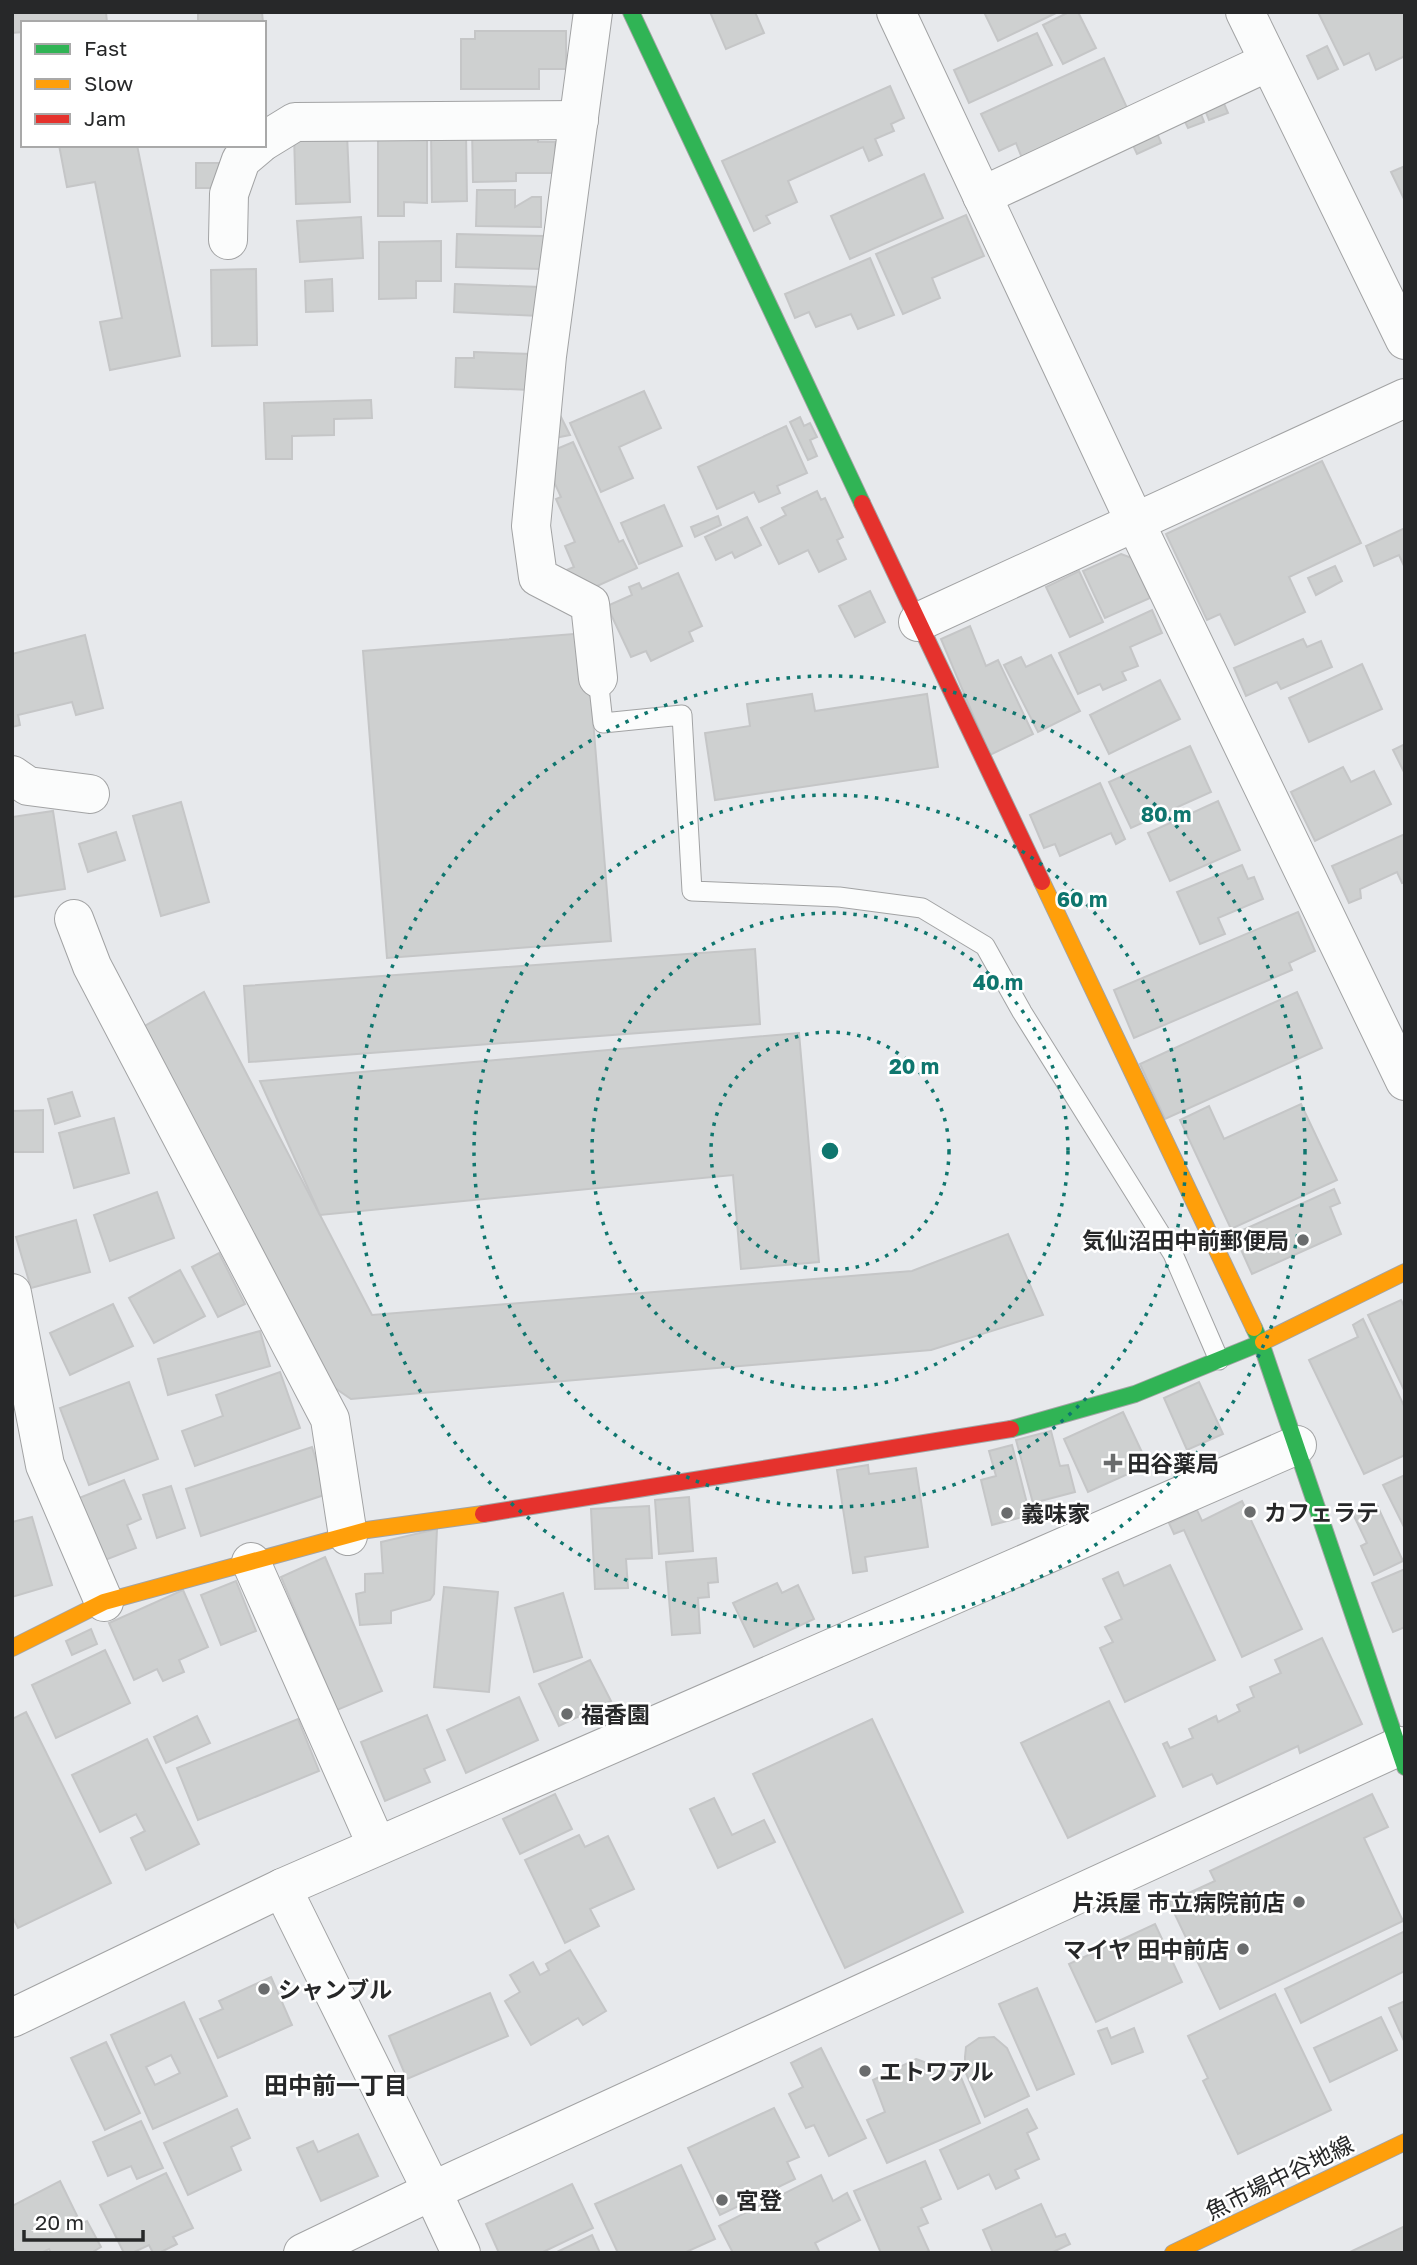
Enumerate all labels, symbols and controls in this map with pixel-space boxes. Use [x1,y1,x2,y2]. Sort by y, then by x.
legend [21,21,266,147]
text: Fast [84,35,127,61]
text: Slow [84,70,133,96]
text: Jam [84,105,126,131]
text: 80 m [1141,801,1191,827]
text: 60 m [1057,886,1107,912]
text: 40 m [973,969,1023,995]
text: 20 m [889,1053,939,1079]
centre of rings [818,1139,842,1163]
place label: 気仙沼田中前郵便局 [1082,1226,1289,1254]
marker: 気仙沼田中前郵便局 [1295,1232,1311,1248]
place label: 田谷薬局 [1127,1449,1219,1477]
marker: 田谷薬局 [1105,1455,1121,1471]
place label: カフェラテ [1264,1498,1379,1526]
place label: 義味家 [1021,1499,1090,1527]
marker: カフェラテ [1242,1504,1258,1520]
marker: 義味家 [999,1505,1015,1521]
place label: 福香園 [581,1700,650,1728]
marker: 福香園 [559,1706,575,1722]
place label: 片浜屋 市立病院前店 [1072,1888,1285,1916]
marker: 片浜屋 市立病院前店 [1291,1894,1307,1910]
place label: マイヤ 田中前店 [1063,1935,1229,1963]
marker: マイヤ 田中前店 [1235,1941,1251,1957]
place label: シャンブル [278,1975,392,2003]
marker: シャンブル [256,1981,272,1997]
place label: エトワアル [879,2057,994,2085]
marker: エトワアル [857,2063,873,2079]
district label: 田中前一丁目 [264,2070,408,2099]
street label: 魚市場中谷地線 [1201,2129,1357,2225]
place label: 宮登 [736,2186,782,2214]
marker: 宮登 [714,2192,730,2208]
scale bar [24,2198,144,2242]
text: 20 m [35,2209,84,2235]

